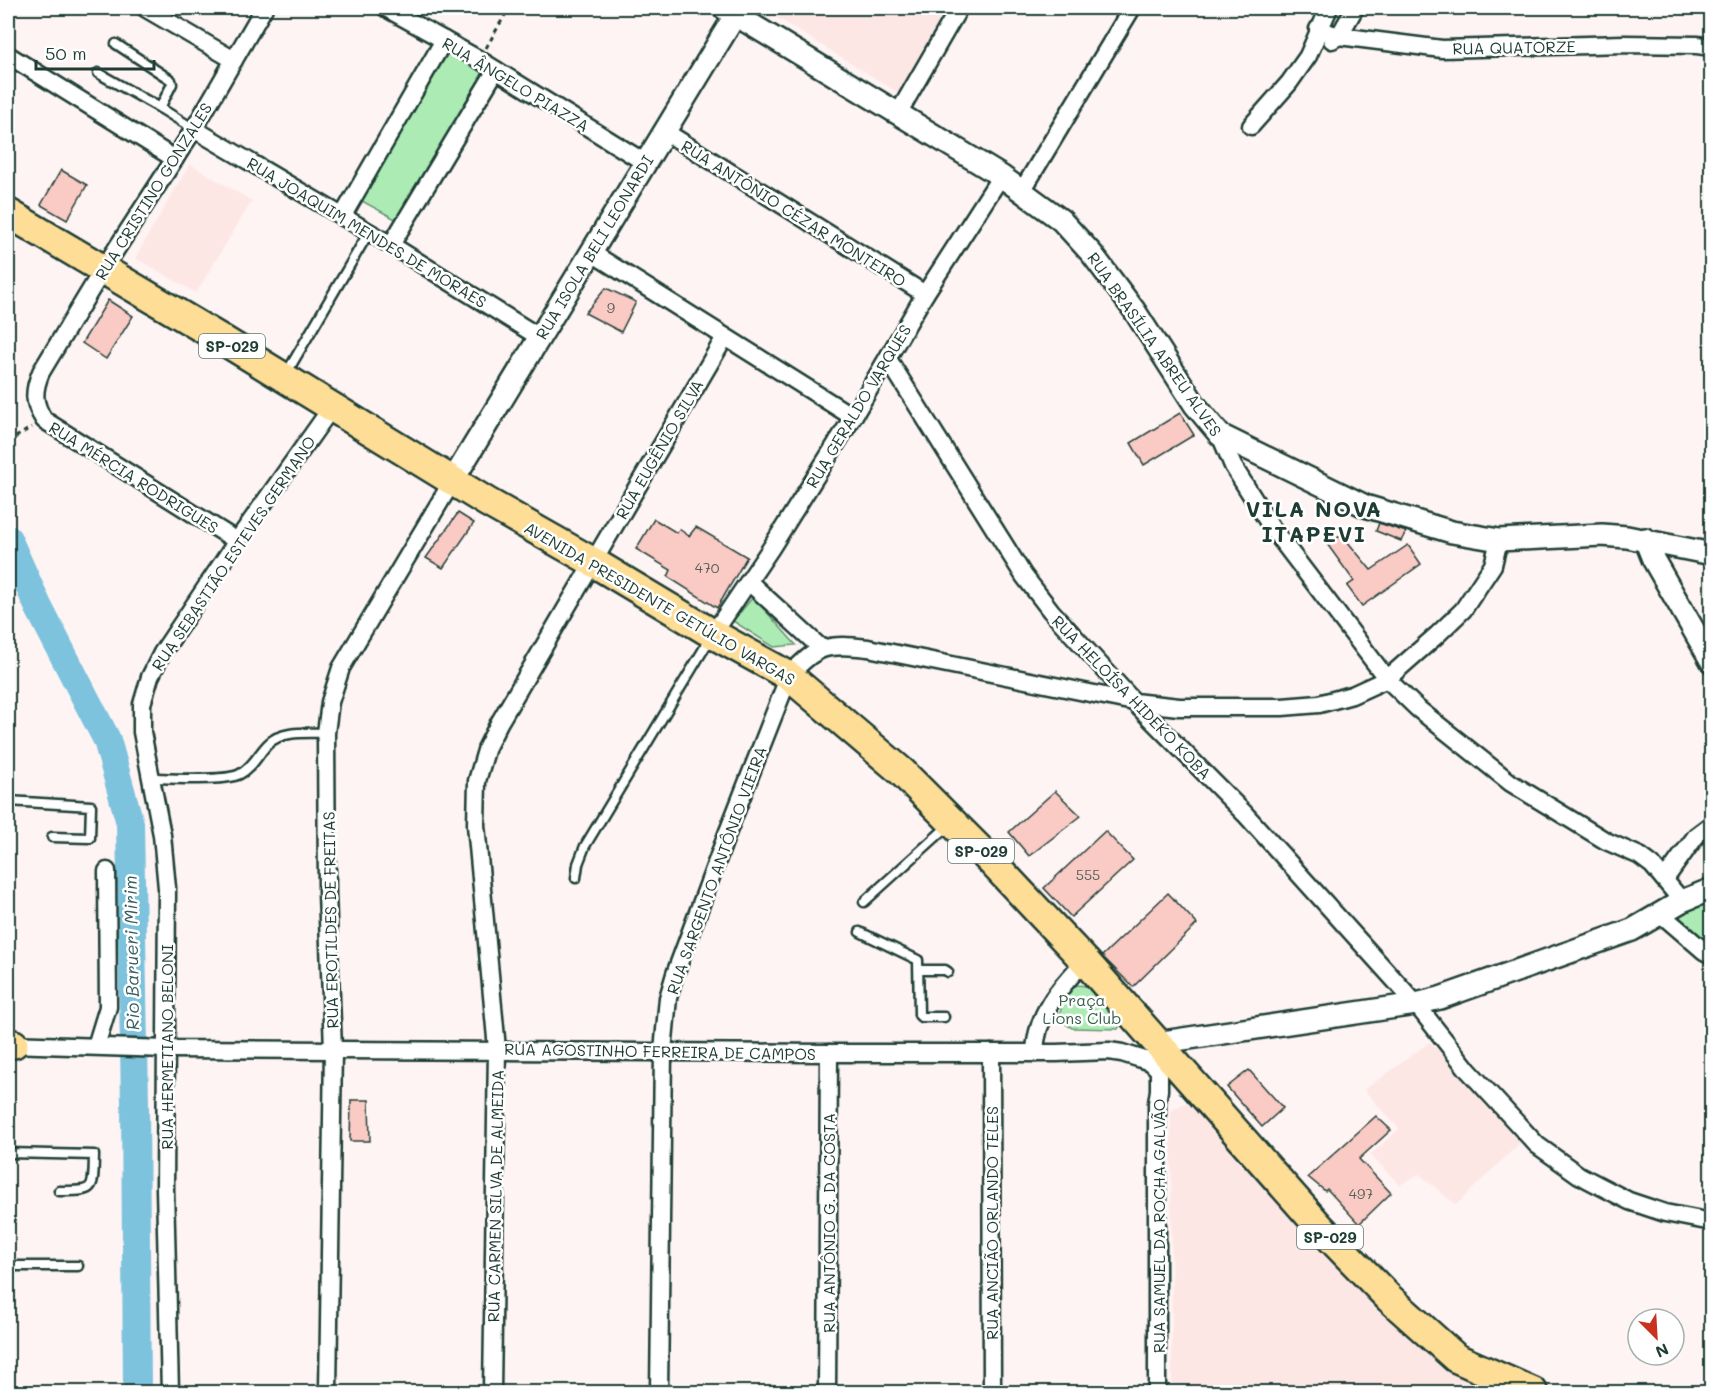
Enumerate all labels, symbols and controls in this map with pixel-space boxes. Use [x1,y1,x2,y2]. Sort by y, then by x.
street label: RUA ÂNGELO PIAZZA [439,32,593,136]
scale bar [36,33,154,71]
street label: RUA QUATORZE [1452,35,1576,59]
text: 50 m [45,41,87,65]
street label: RUA CRISTINO GONZALES [90,98,216,284]
street label: RUA ANTÔNIO CÉZAR MONTEIRO [678,135,910,291]
street label: RUA ISOLA BELI LEONARDI [531,151,657,343]
street label: RUA JOAQUIM MENDES DE MORAES [243,152,491,312]
street label: RUA BRASÍLIA ABREU ALVES [1083,248,1227,440]
house number: 9 [607,298,615,317]
street label: RUA GERALDO VARQUES [801,320,915,492]
road number: SP-029 [199,334,265,358]
street label: RUA EUGÊNIO SILVA [610,375,708,523]
street label: RUA MÉRCIA RODRIGUES [45,416,223,538]
street label: RUA SEBASTIÃO ESTEVES GERMANO [146,432,320,674]
district label: VILA NOVA ITAPEVI [1246,494,1382,548]
street label: AVENIDA PRESIDENTE GETÚLIO VARGAS [521,517,799,689]
house number: 470 [695,558,720,577]
street label: RUA HELOÍSA HIDEKO KOBA [1048,610,1216,784]
street label: RUA SARGENTO ANTÔNIO VIEIRA [661,743,771,997]
street label: RUA EROTILDES DE FREITAS [318,811,342,1029]
road number: SP-029 [948,839,1014,863]
house number: 555 [1076,865,1100,884]
water label: Rio Barueri Mirim [118,875,144,1031]
street label: RUA HERMETIANO BELONI [156,944,177,1150]
park label: Praça Lions Club [1043,989,1121,1028]
street label: RUA AGOSTINHO FERREIRA DE CAMPOS [504,1038,816,1064]
street label: RUA CARMEN SILVA DE ALMEIDA [482,1069,508,1323]
street label: RUA SAMUEL DA ROCHA GALVÃO [1148,1099,1169,1353]
street label: RUA ANCIÃO ORLANDO TELES [981,1106,1002,1340]
street label: RUA ANTÔNIO G. DA COSTA [818,1113,839,1333]
house number: 497 [1349,1184,1373,1203]
road number: SP-029 [1297,1225,1363,1249]
north arrow [1626,1307,1686,1367]
text: N [1652,1339,1672,1363]

